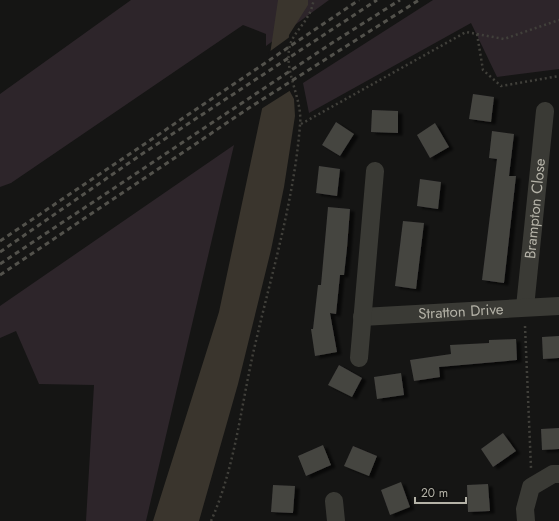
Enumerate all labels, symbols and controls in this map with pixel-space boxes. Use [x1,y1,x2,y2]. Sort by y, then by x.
street label: Brampton Close [519,157,551,260]
street label: Stratton Drive [418,298,504,325]
scale bar [415,479,466,505]
text: 20 m [421,484,448,502]

